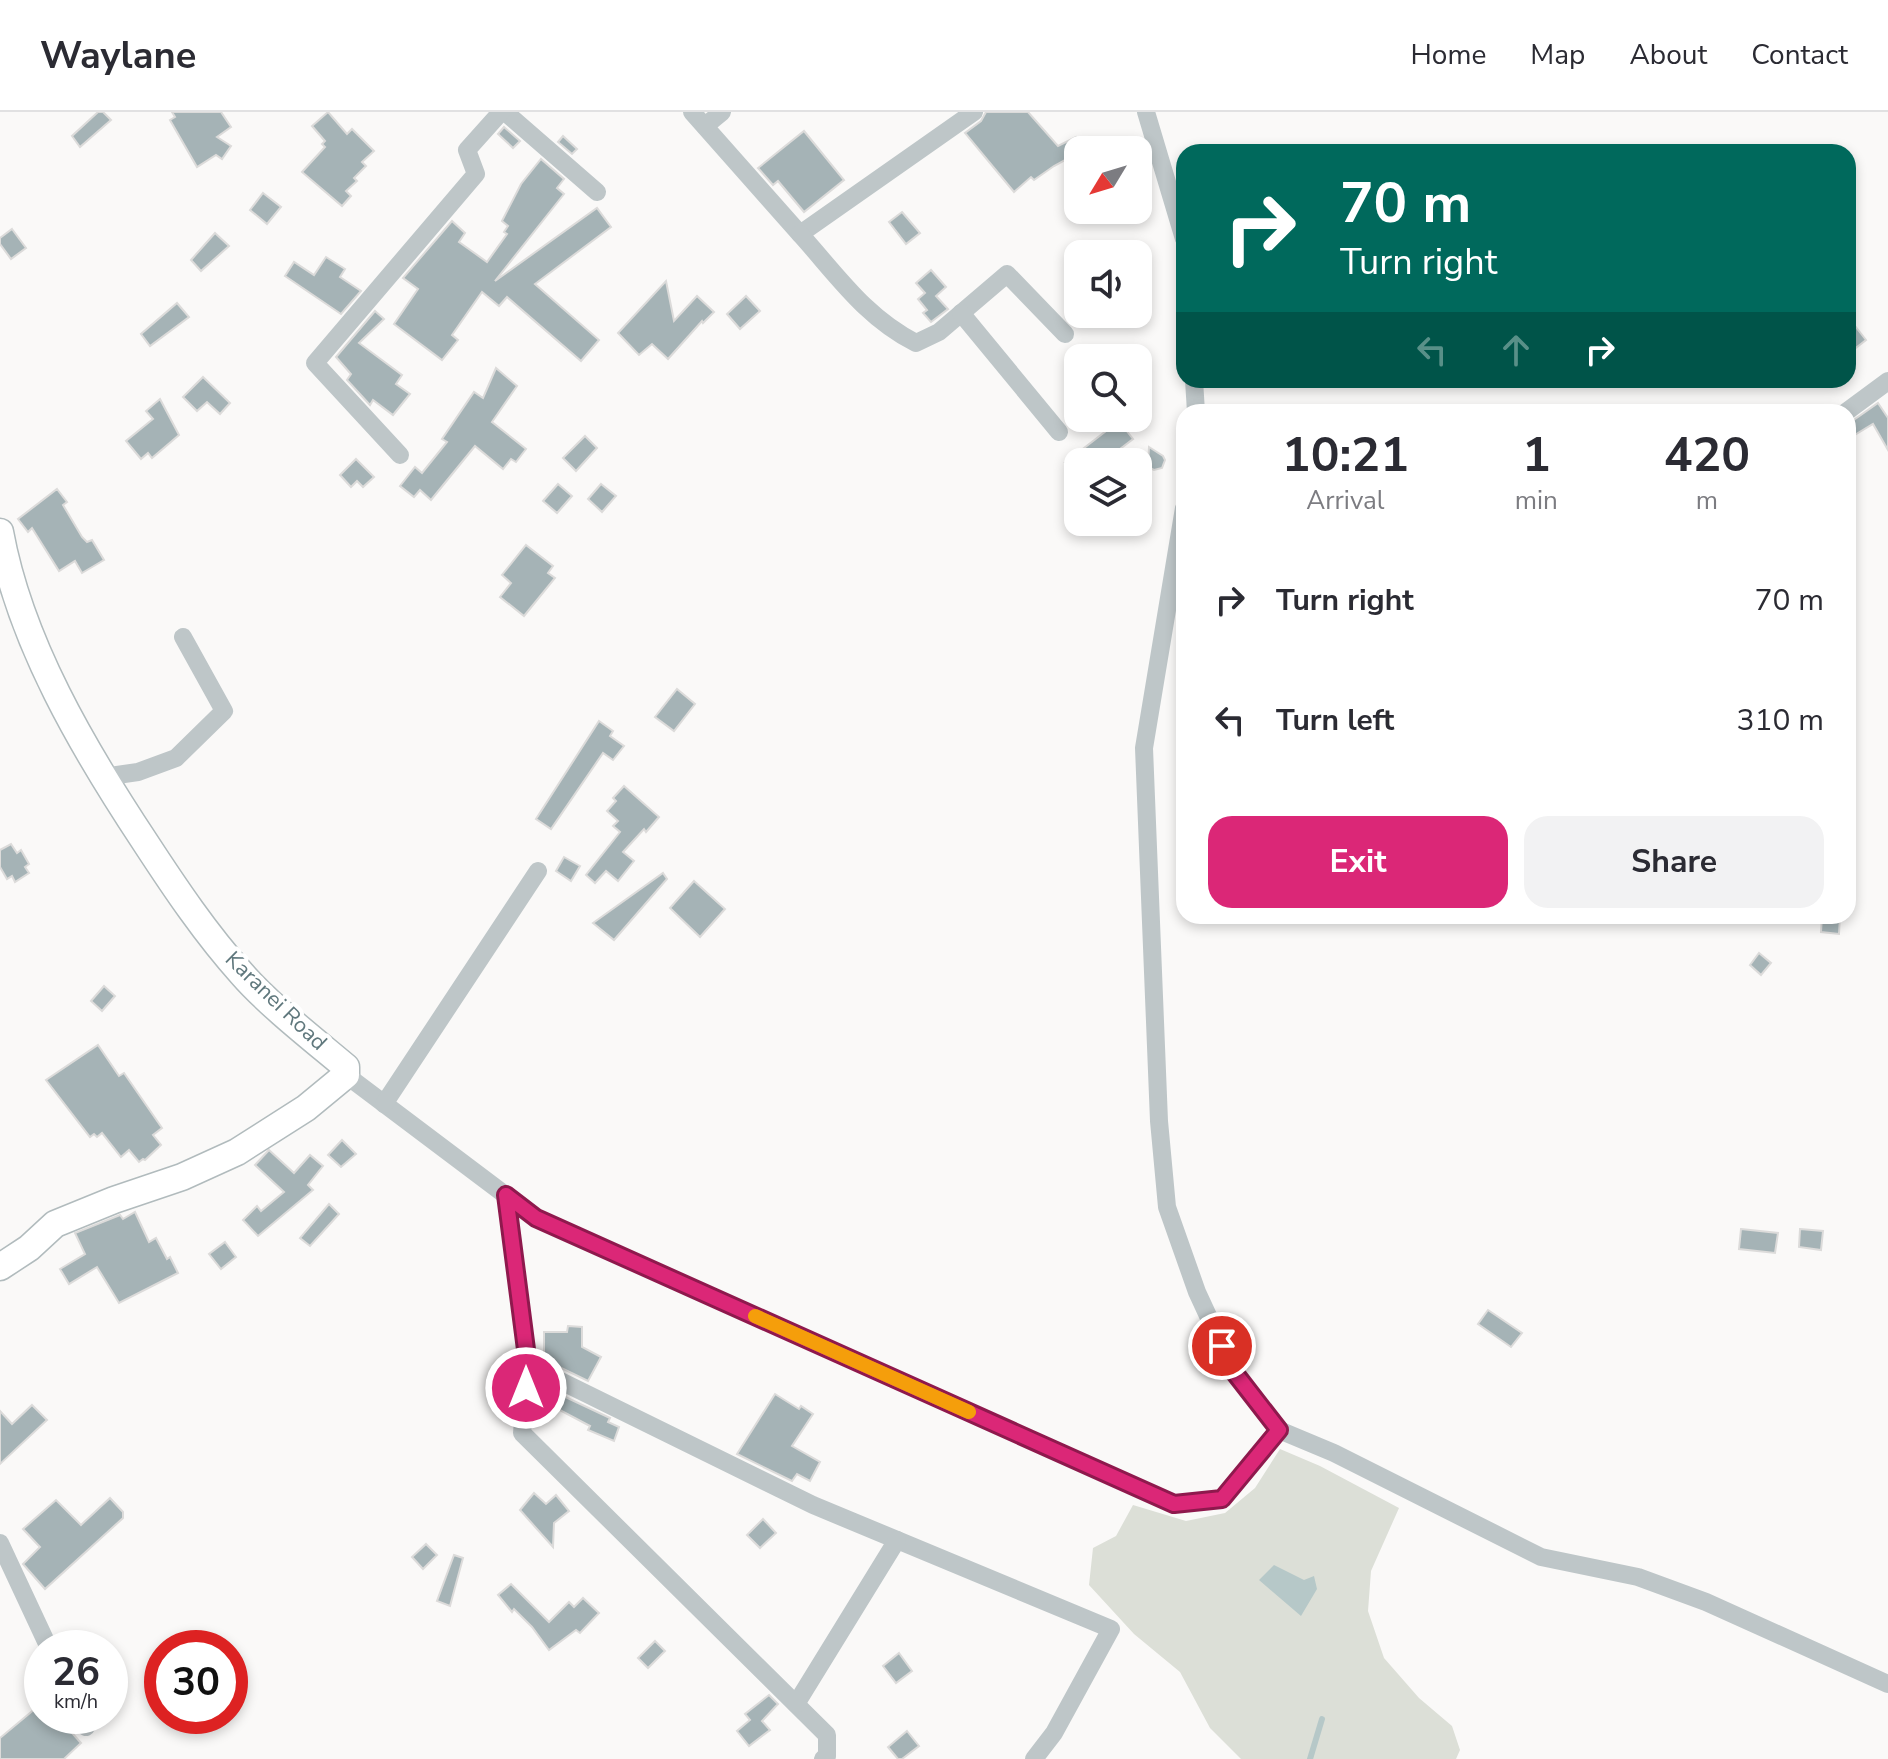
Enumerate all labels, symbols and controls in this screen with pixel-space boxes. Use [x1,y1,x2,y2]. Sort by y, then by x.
text: Waylane [40,30,196,81]
text: Home [1411,36,1486,74]
text: Map [1530,36,1585,74]
text: About [1629,36,1707,74]
text: Contact [1751,36,1848,74]
north arrow [1064,136,1152,224]
map controls [1064,136,1152,536]
text: 70 m [1340,165,1471,242]
icon: right [1208,176,1312,280]
text: Turn right [1340,238,1497,287]
button: sound [1064,240,1152,328]
icon: left [1410,328,1454,372]
icon: ahead [1494,328,1538,372]
icon: right [1578,328,1622,372]
button: search [1064,344,1152,432]
text: 10:21 [1282,422,1409,488]
text: 1 [1522,422,1551,488]
text: 420 [1664,422,1750,488]
button: layers [1064,448,1152,536]
text: Arrival [1306,483,1385,518]
text: min [1515,483,1558,518]
text: m [1696,483,1718,518]
icon: right [1208,578,1252,622]
text: Turn right [1276,580,1414,621]
text: 70 m [1755,580,1824,621]
icon: left [1208,698,1252,742]
text: Turn left [1276,700,1394,741]
text: 310 m [1737,700,1824,741]
button: Exit [1208,816,1508,908]
button: Share [1524,816,1824,908]
street label: Karanei Road [218,945,334,1057]
pin [1188,1312,1256,1380]
icon: arrive [1200,1324,1244,1368]
position arrow [484,1346,568,1430]
speed limit sign: 30 [144,1630,248,1734]
text: 26 [52,1645,100,1699]
text: km/h [54,1688,98,1715]

